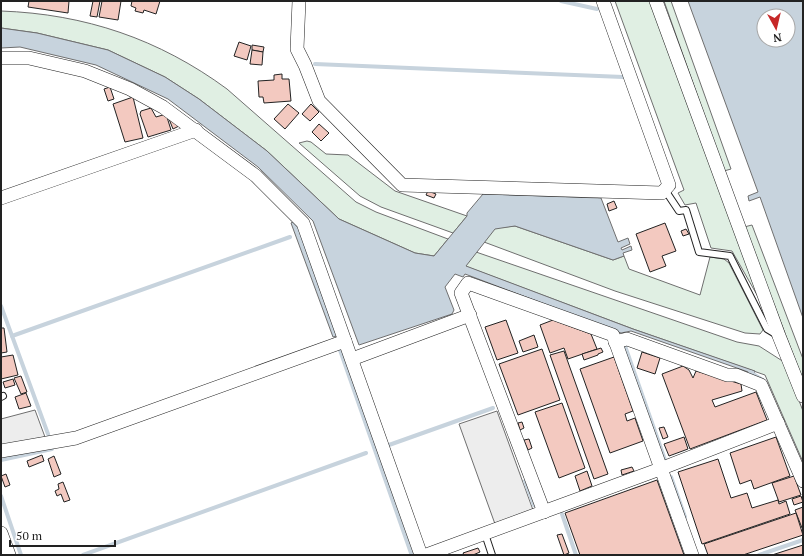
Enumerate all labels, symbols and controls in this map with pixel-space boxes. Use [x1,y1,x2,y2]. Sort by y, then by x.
north arrow [756,8,796,48]
text: N [772,30,782,46]
scale bar [10,522,115,548]
text: 50 m [16,528,43,543]

